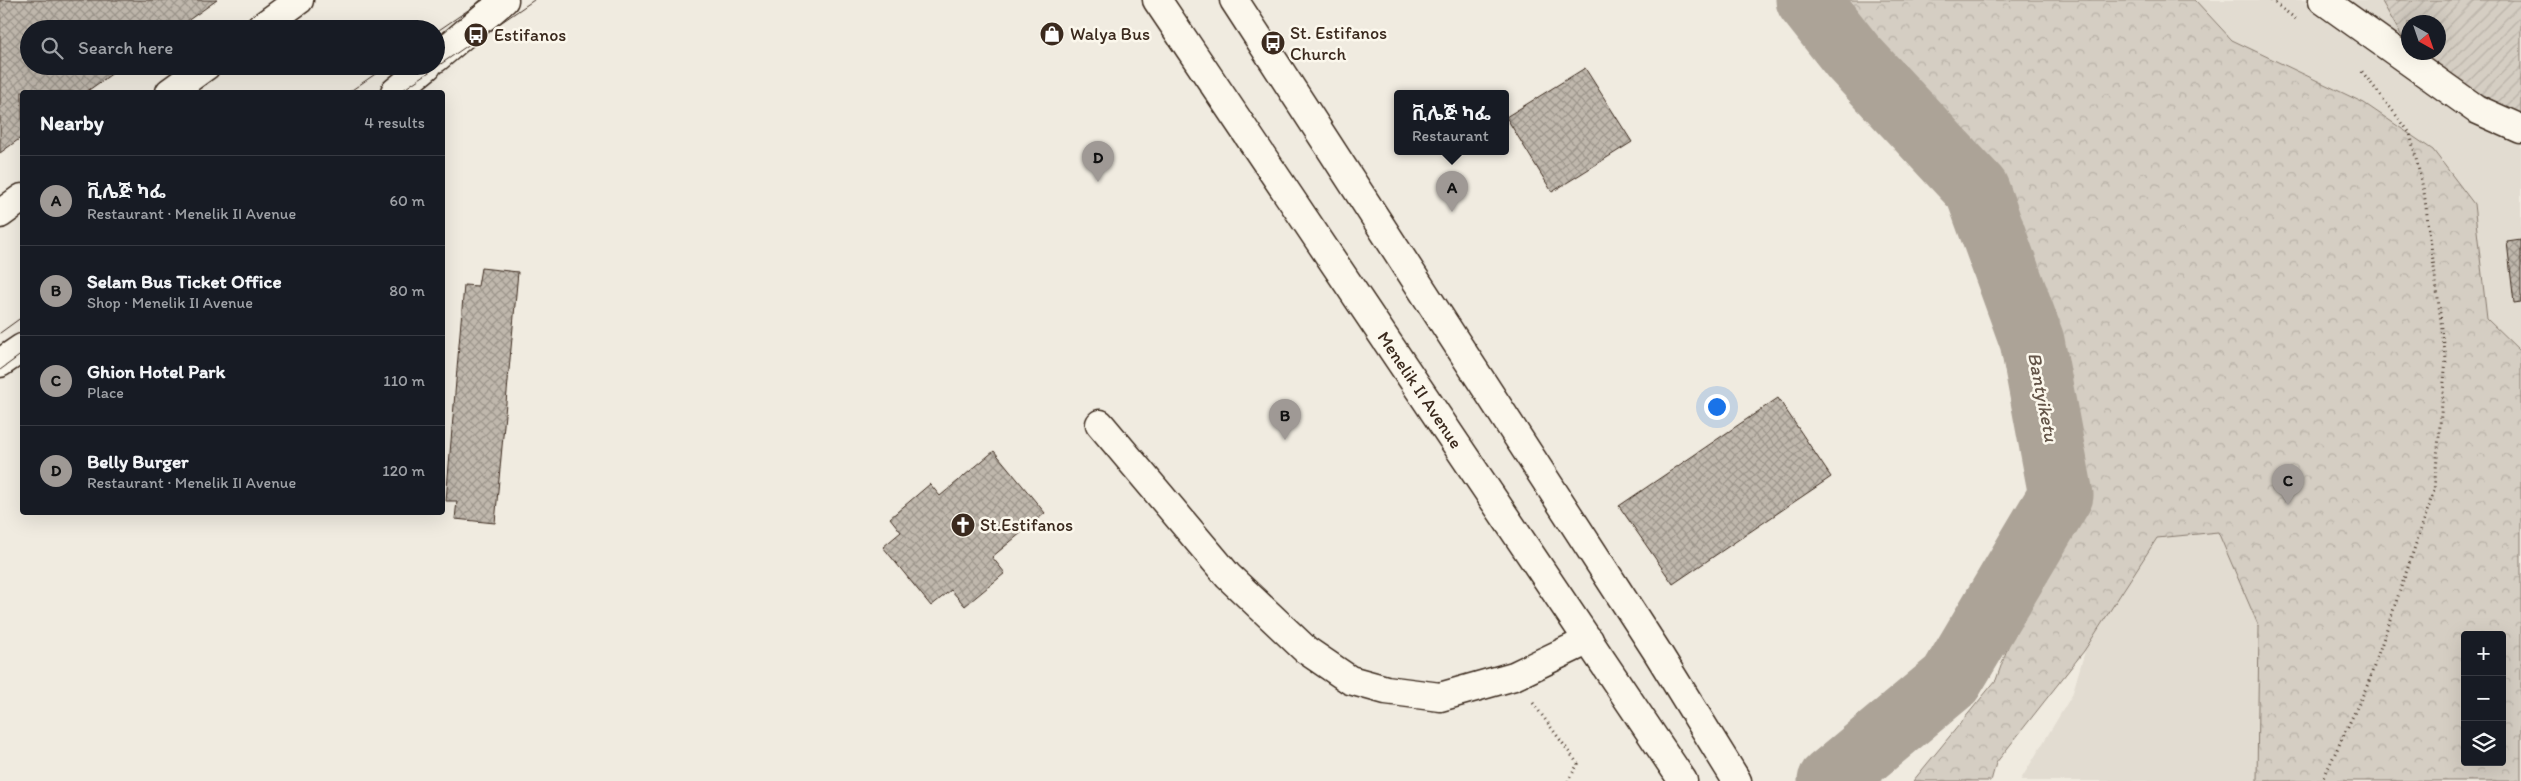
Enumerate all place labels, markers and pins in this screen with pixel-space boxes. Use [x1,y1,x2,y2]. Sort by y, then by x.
shop icon: Walya Bus [1039,21,1065,47]
bus stop icon: Estifanos [463,22,489,48]
place label: St. Estifanos Church [1290,22,1387,65]
place label: Walya Bus [1070,23,1150,45]
place label: Estifanos [494,24,566,46]
bus stop icon: St. Estifanos Church [1260,30,1286,56]
pin: D [1082,141,1114,182]
pin: A [1436,171,1468,212]
pin: B [1269,399,1301,440]
pin: C [2272,464,2304,505]
church icon: St.Estifanos [950,512,976,538]
place label: St.Estifanos [980,514,1073,536]

